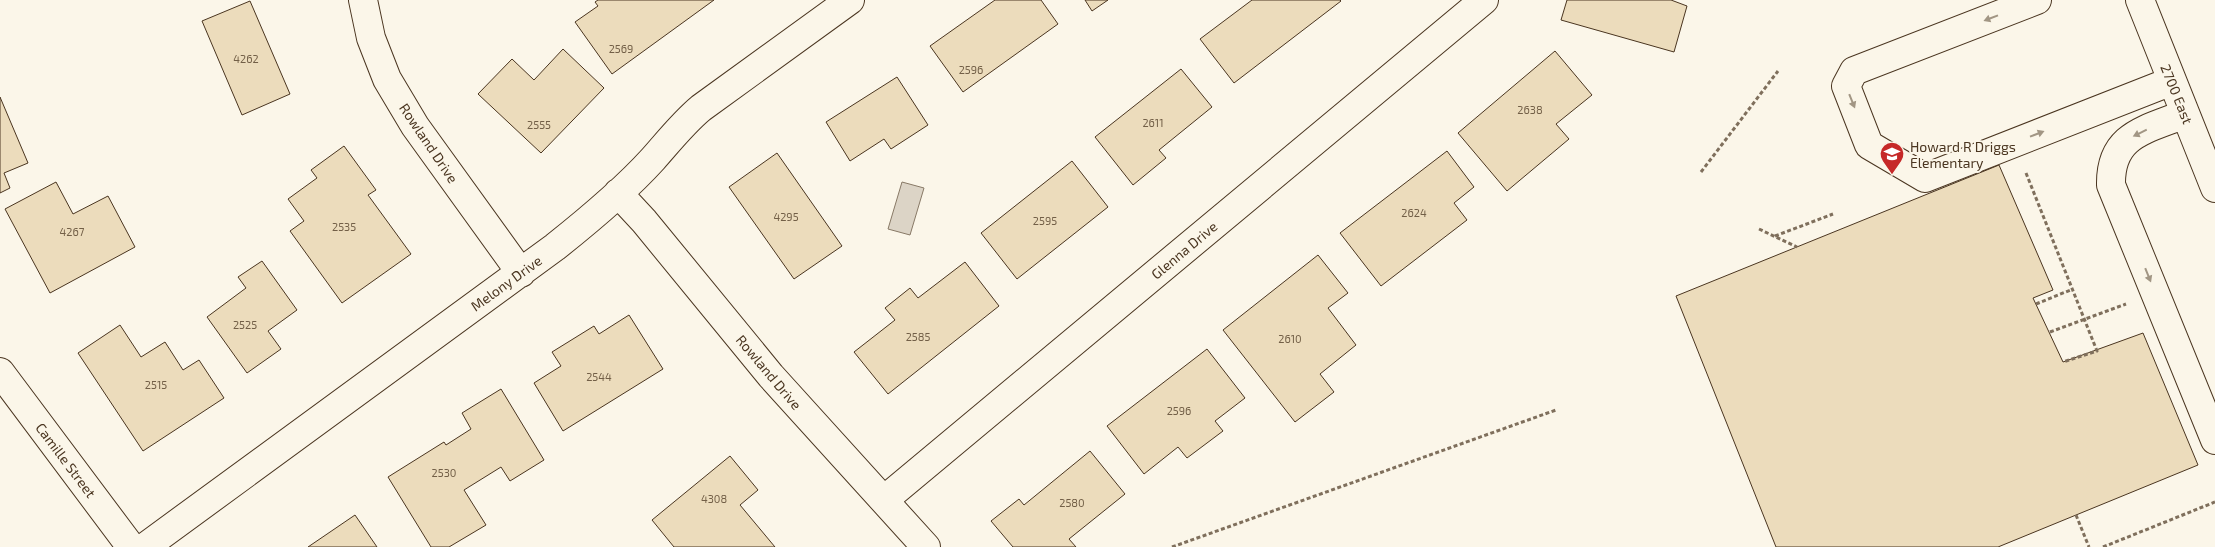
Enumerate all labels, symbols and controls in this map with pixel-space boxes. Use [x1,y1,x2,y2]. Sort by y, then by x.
one-way arrow [1983,14,1998,22]
house number: 2569 [609,42,633,55]
house number: 4262 [233,52,259,65]
street label: 2700 East [2157,62,2197,126]
house number: 2596 [959,63,983,76]
one-way arrow [1848,94,1856,108]
street label: Rowland Drive [396,100,462,186]
house number: 2638 [1517,103,1543,116]
house number: 2611 [1142,116,1164,129]
house number: 2555 [527,118,551,131]
one-way arrow [2030,129,2044,137]
one-way arrow [2133,129,2147,137]
place label: Howard R Driggs Elementary [1910,138,2016,171]
school or university icon: Howard R Driggs Elementary [1879,141,1905,175]
house number: 2624 [1401,206,1427,219]
house number: 4295 [773,210,799,223]
house number: 2595 [1033,214,1057,227]
street label: Glenna Drive [1148,218,1220,282]
house number: 2535 [332,220,356,233]
house number: 4267 [60,225,85,238]
street label: Melony Drive [467,252,545,314]
one-way arrow [2145,268,2153,282]
house number: 2525 [233,318,257,331]
house number: 2585 [906,330,930,343]
street label: Rowland Drive [733,331,805,413]
house number: 2610 [1278,332,1302,345]
house number: 2544 [586,370,612,383]
house number: 2515 [145,378,167,391]
house number: 2596 [1167,404,1191,417]
street label: Camille Street [32,419,100,501]
house number: 2530 [432,466,456,479]
house number: 4308 [701,492,727,505]
house number: 2580 [1059,496,1085,509]

